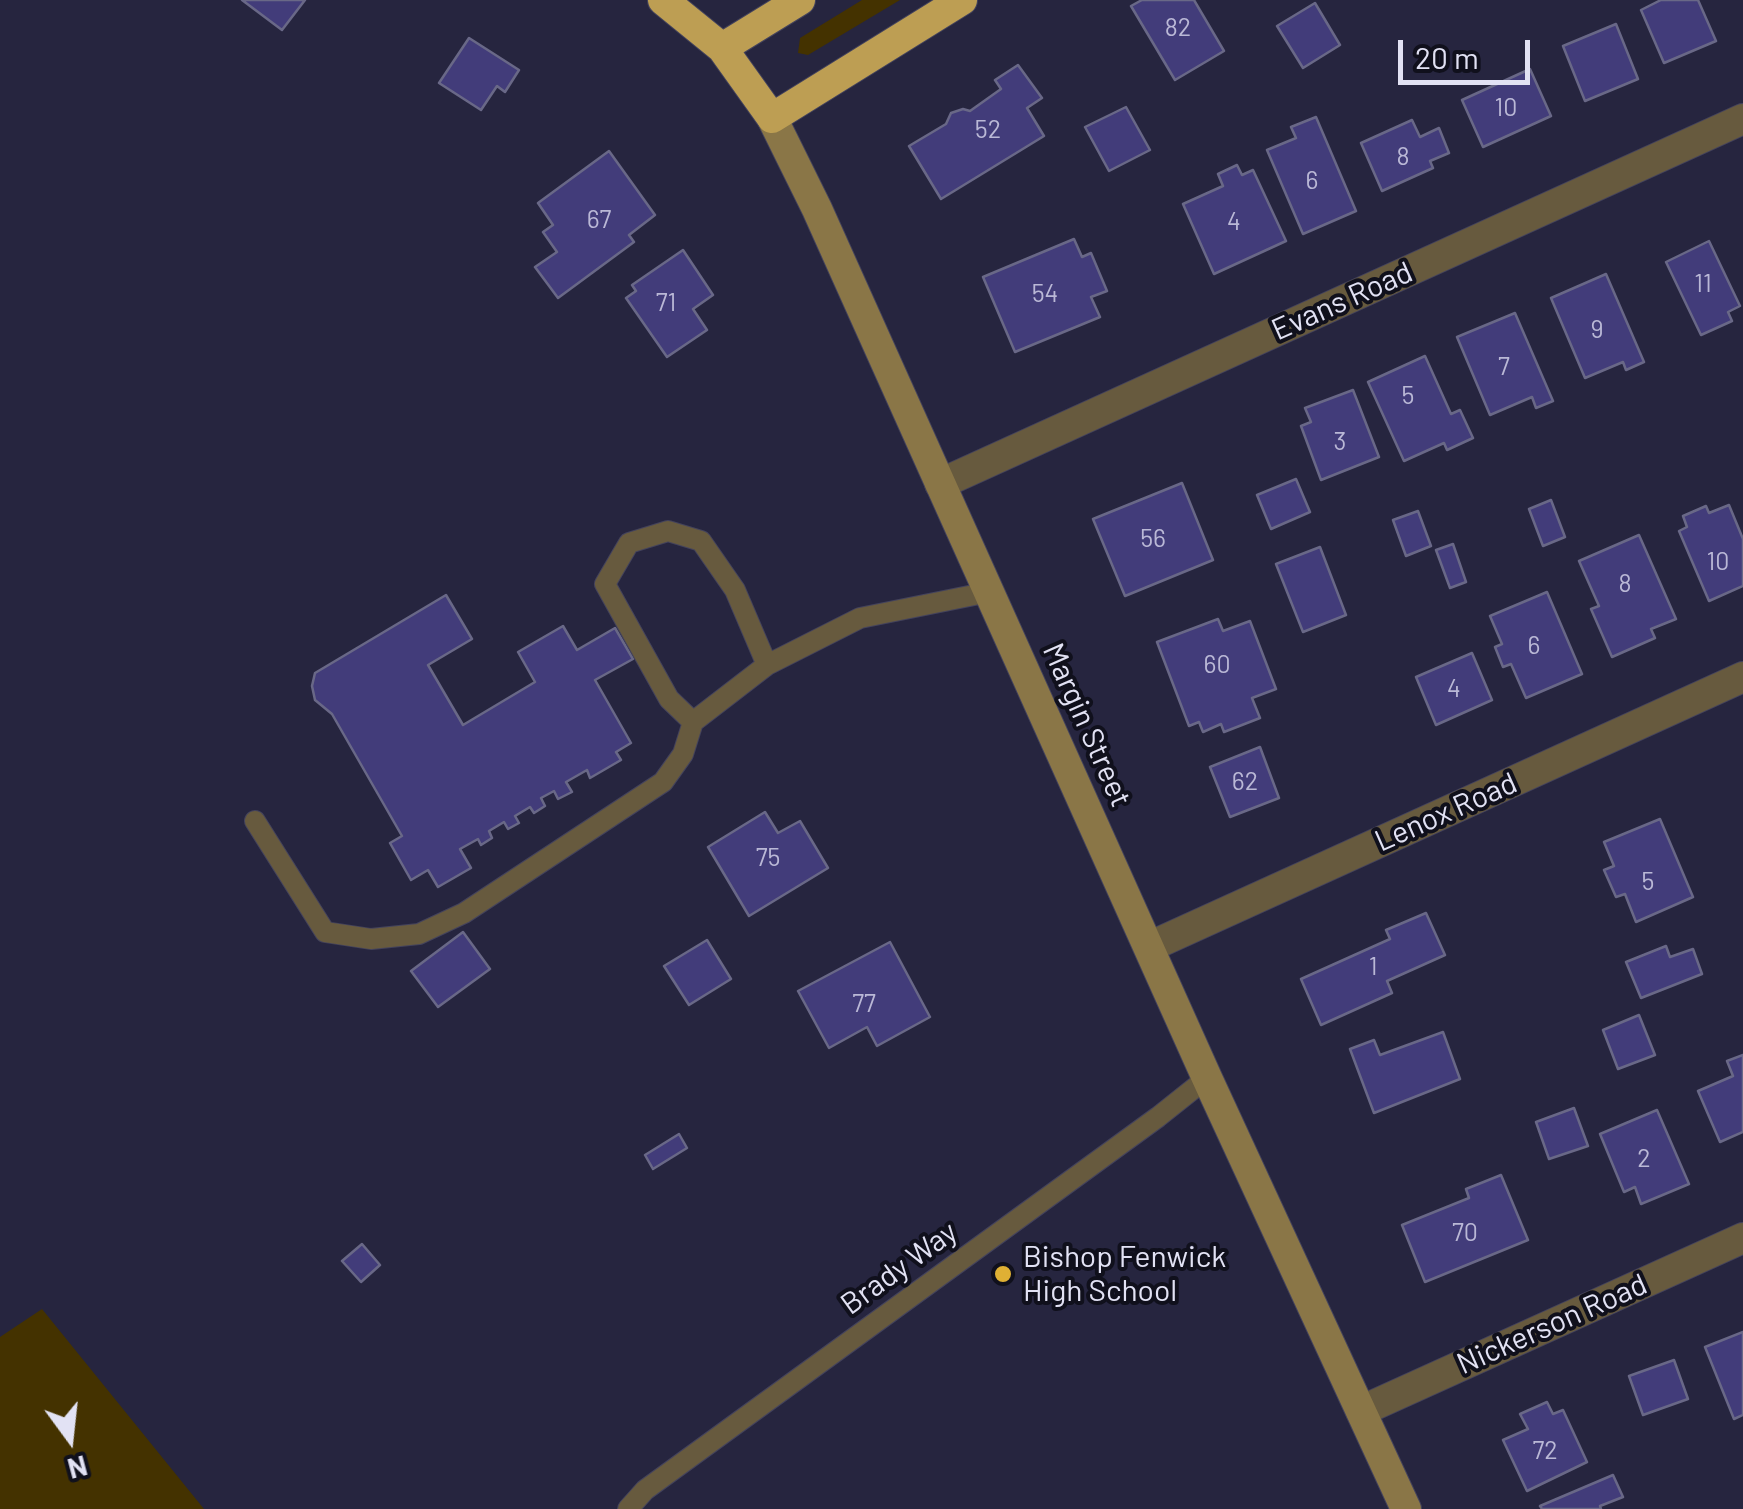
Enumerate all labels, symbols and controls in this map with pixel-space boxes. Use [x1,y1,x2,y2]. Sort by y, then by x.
house number: 82 [1165,13,1191,43]
scale bar [1403,20,1536,82]
text: 20 m [1415,39,1479,75]
house number: 10 [1495,93,1517,123]
house number: 52 [975,115,1001,145]
house number: 8 [1396,142,1410,172]
house number: 6 [1306,166,1318,196]
house number: 67 [587,205,611,235]
house number: 4 [1227,207,1241,237]
street label: Evans Road [1266,254,1418,348]
house number: 11 [1694,269,1712,299]
house number: 54 [1032,279,1058,309]
house number: 71 [656,288,676,318]
house number: 9 [1590,315,1604,345]
house number: 7 [1498,352,1510,382]
house number: 5 [1402,381,1414,411]
house number: 3 [1334,427,1346,457]
house number: 56 [1140,524,1166,554]
house number: 10 [1707,547,1729,577]
house number: 8 [1618,569,1632,599]
house number: 6 [1528,631,1540,661]
street label: Margin Street [1035,638,1139,812]
house number: 60 [1204,650,1230,680]
house number: 4 [1447,674,1461,704]
street label: Lenox Road [1369,765,1523,859]
house number: 62 [1232,767,1258,797]
house number: 75 [756,843,780,873]
house number: 5 [1642,867,1654,897]
house number: 1 [1369,952,1377,982]
house number: 77 [852,989,876,1019]
house number: 2 [1637,1144,1651,1174]
street label: Brady Way [834,1214,964,1322]
house number: 70 [1452,1218,1478,1248]
place label: Bishop Fenwick High School [1023,1239,1226,1310]
marker: Bishop Fenwick High School [992,1263,1014,1285]
street label: Nickerson Road [1451,1266,1653,1382]
north arrow [20,1389,120,1489]
house number: 72 [1532,1436,1558,1466]
text: N [64,1449,91,1487]

